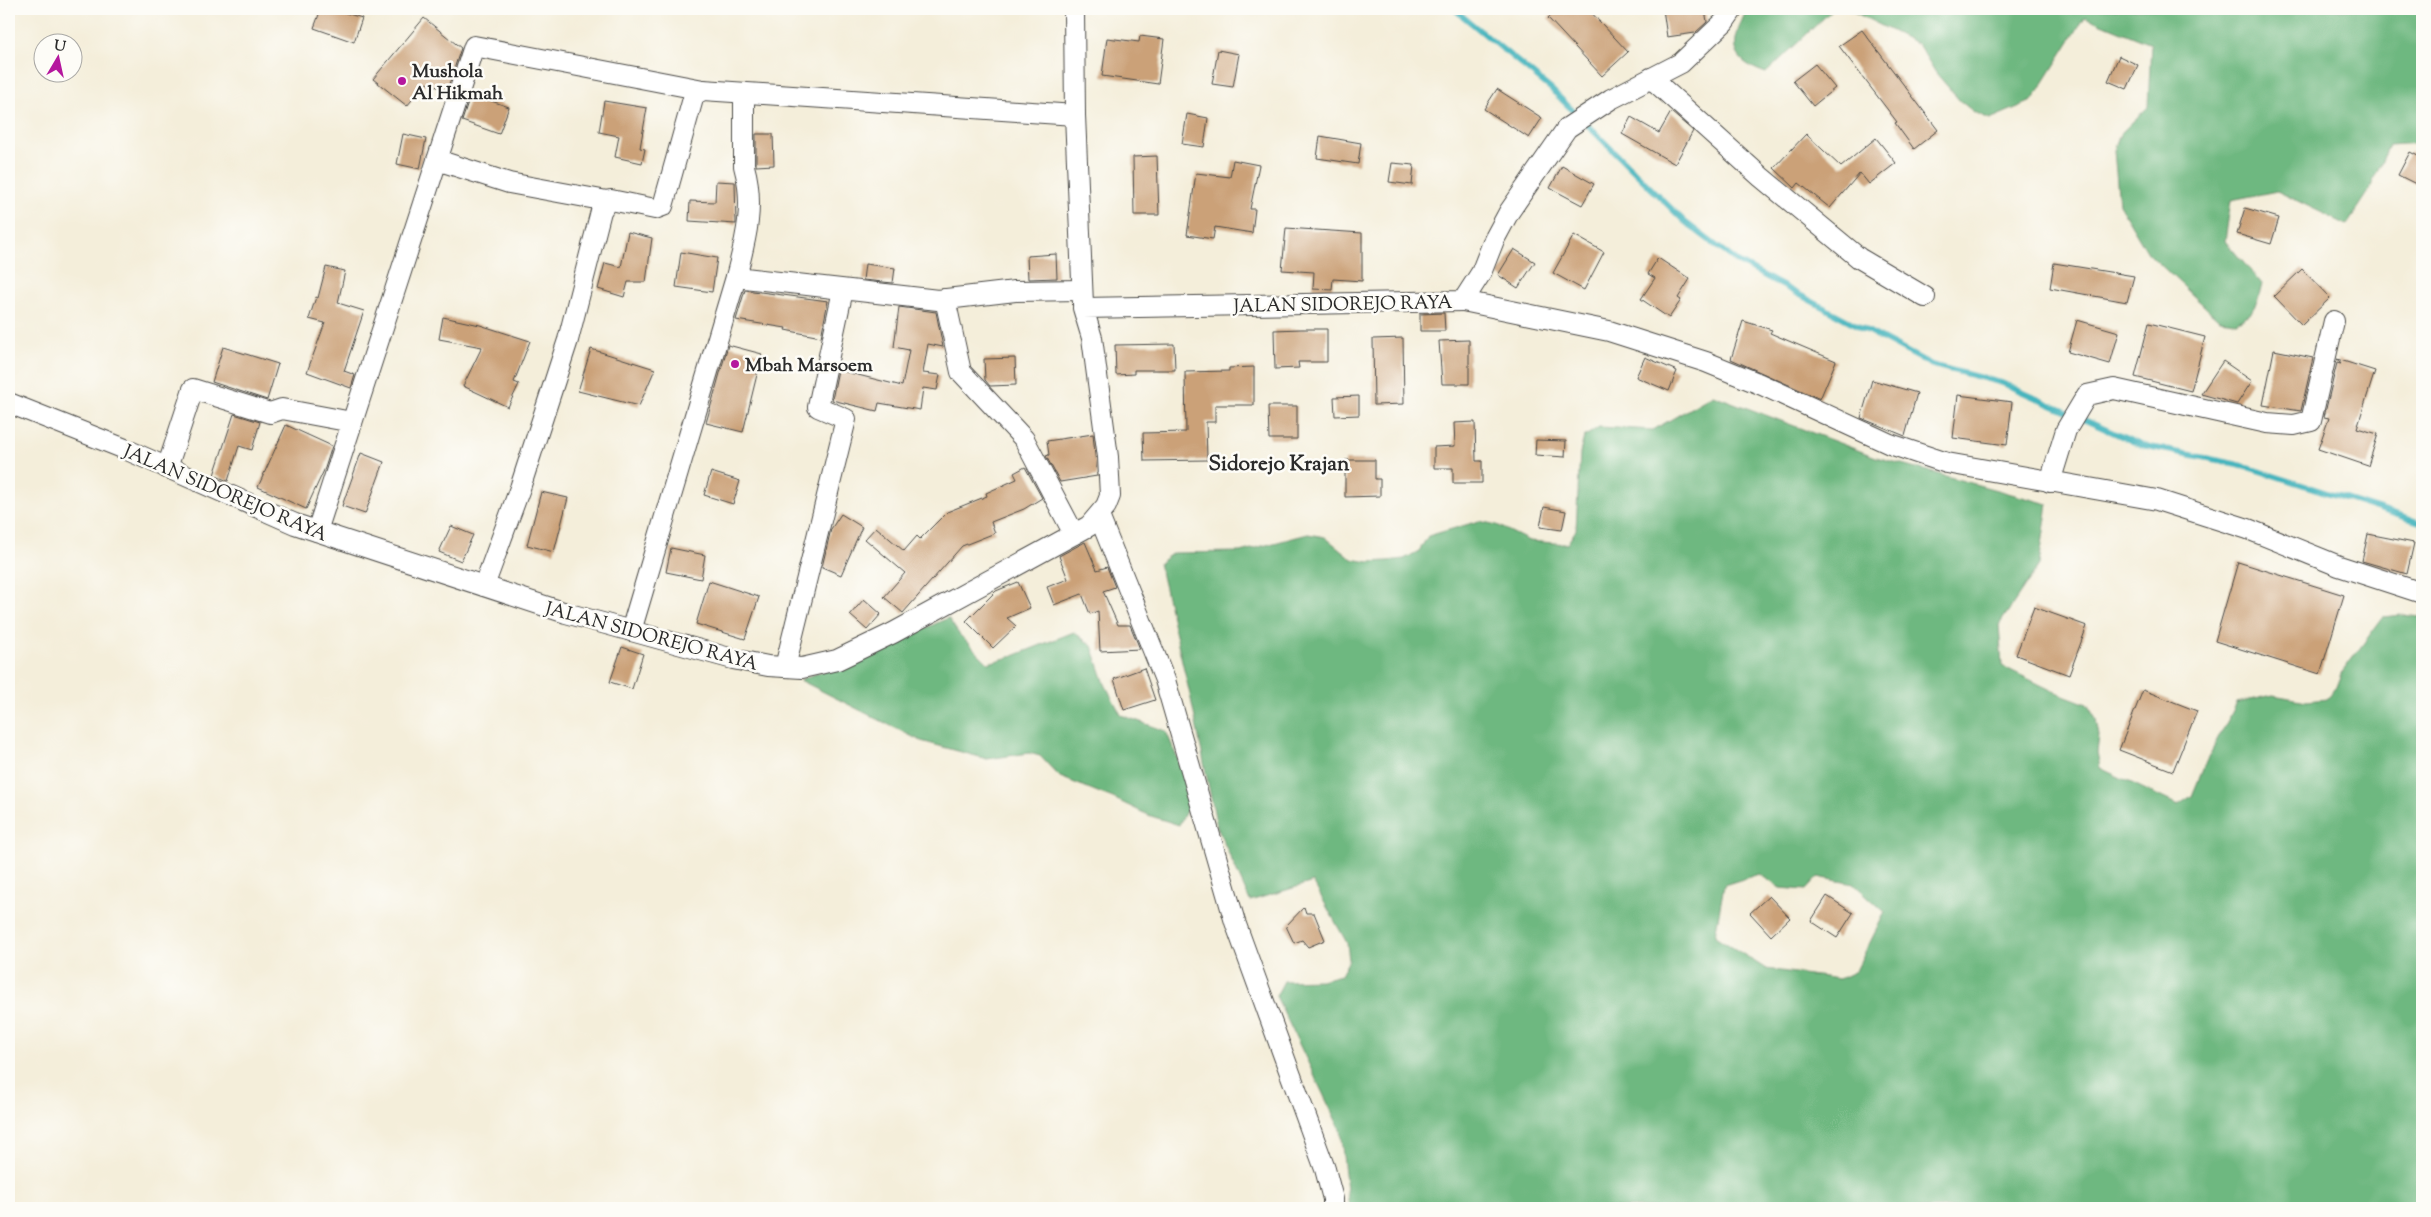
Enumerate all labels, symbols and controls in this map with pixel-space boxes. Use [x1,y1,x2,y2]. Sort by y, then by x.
north arrow [32,32,82,82]
text: U [53,36,67,58]
place label: Mushola Al Hikmah [412,59,504,108]
marker: Mushola Al Hikmah [396,75,408,87]
street label: JALAN SIDOREJO RAYA [1232,290,1453,321]
place label: Mbah Marsoem [745,353,873,380]
marker: Mbah Marsoem [729,358,741,370]
street label: JALAN SIDOREJO RAYA [118,439,332,550]
district label: Sidorejo Krajan [1209,450,1350,480]
street label: JALAN SIDOREJO RAYA [541,596,761,679]

